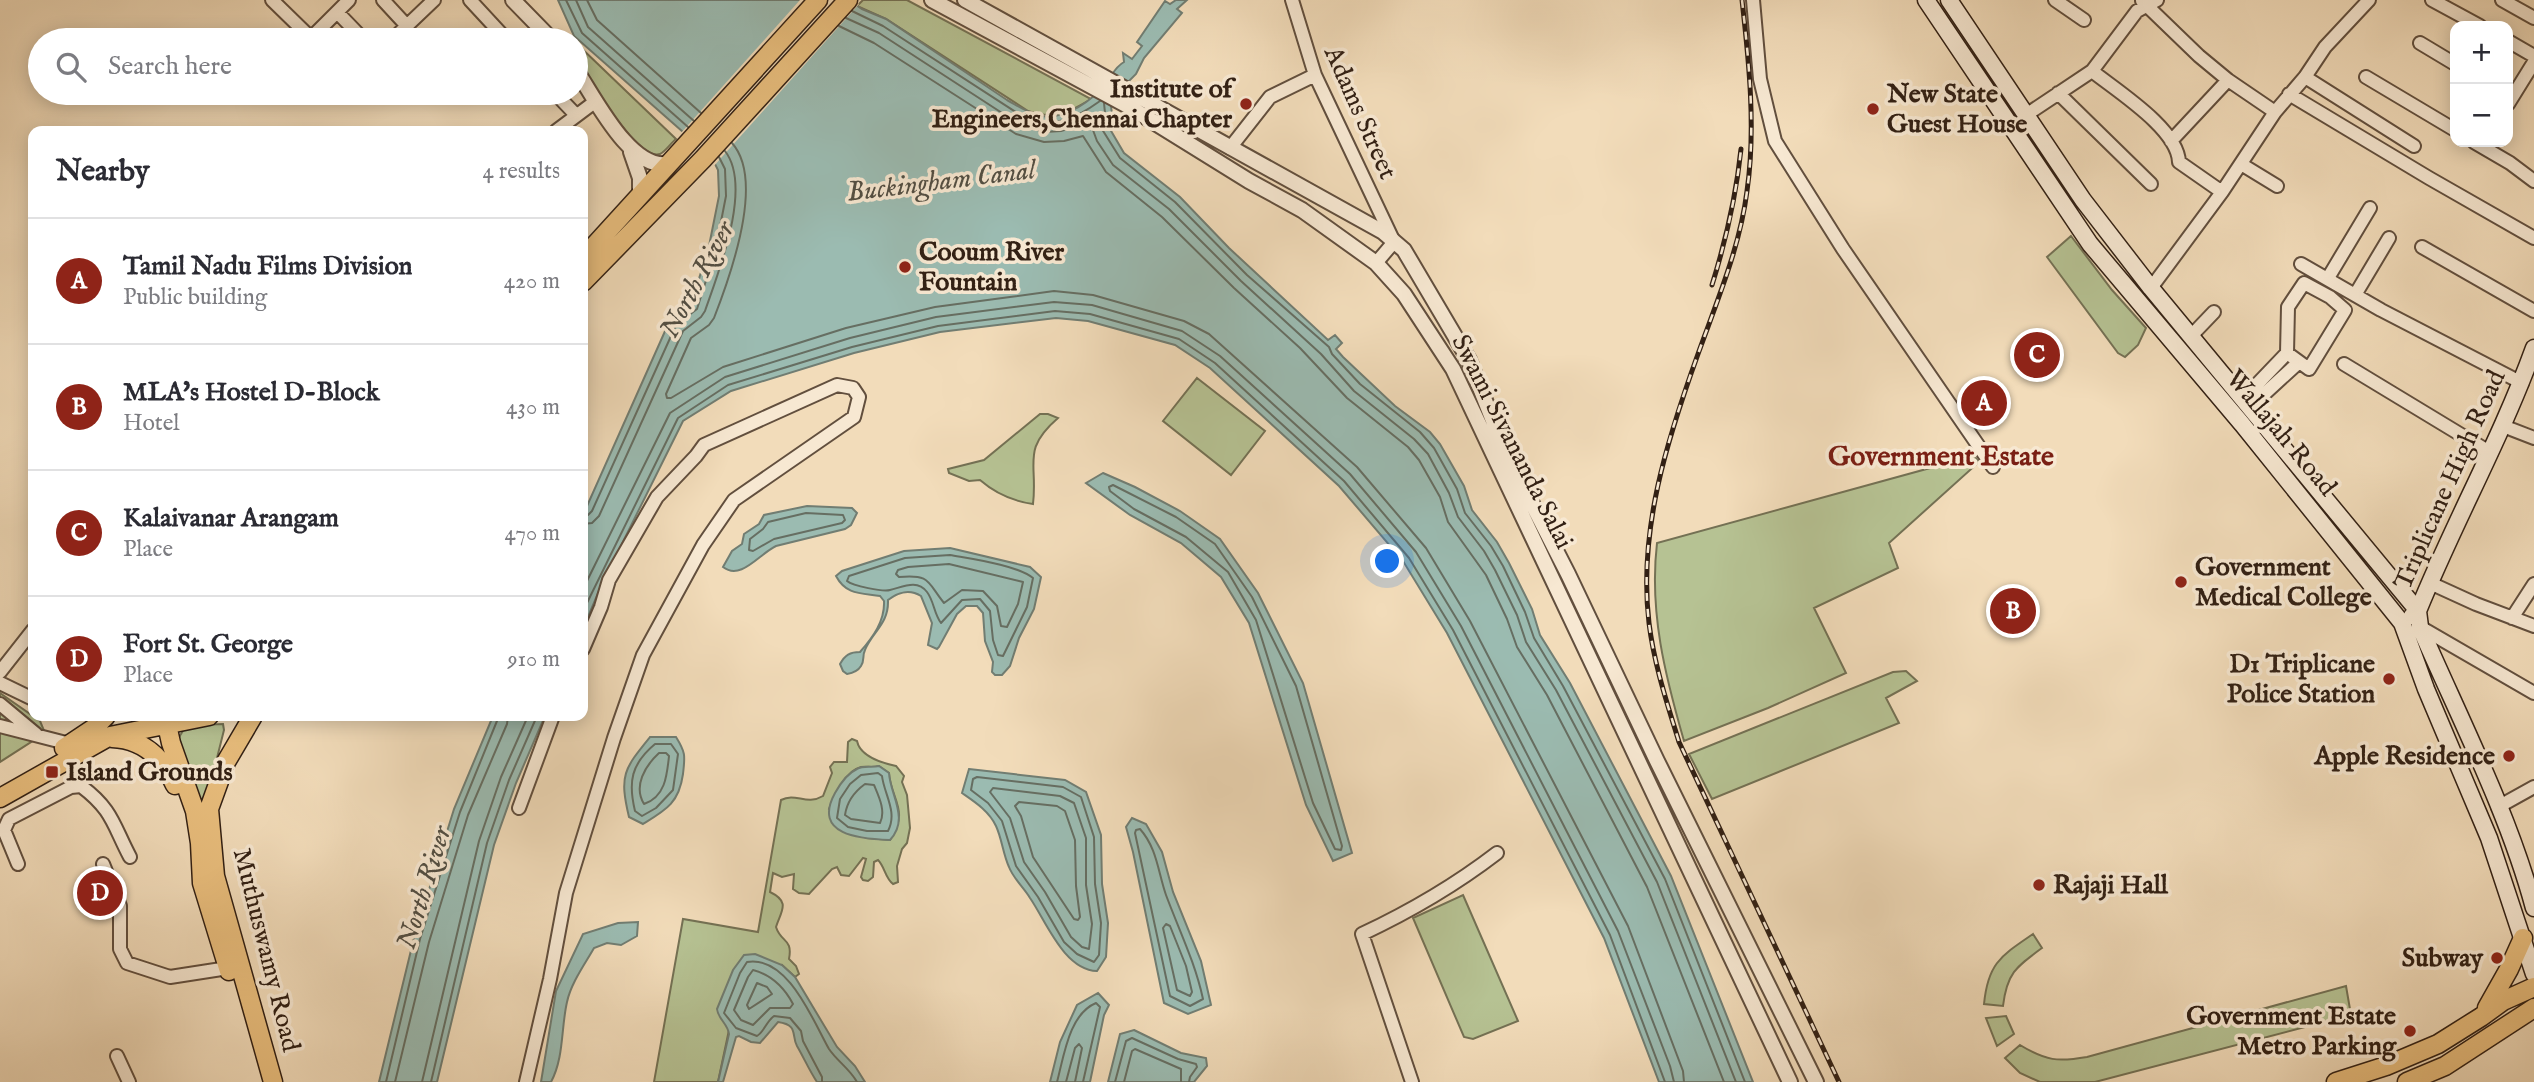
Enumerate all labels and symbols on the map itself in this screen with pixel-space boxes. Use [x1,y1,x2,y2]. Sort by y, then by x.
street label: Adams Street [1316,40,1404,185]
place label: Institute of Engineers,Chennai Chapter [932,73,1237,136]
place label: New State Guest House [1886,78,2027,141]
marker: Institute of Engineers,Chennai Chapter [1238,96,1254,112]
marker: New State Guest House [1865,101,1881,117]
water label: Buckingham Canal [845,153,1040,211]
water label: North River [653,214,744,344]
place label: Cooum River Fountain [919,236,1065,299]
marker: Cooum River Fountain [897,259,913,275]
street label: Swami Sivananda Salai [1444,329,1580,555]
pin: C [2014,329,2060,381]
street label: Wallajah Road [2218,363,2344,503]
street label: Triplicane High Road [2387,365,2513,595]
pin: A [1961,377,2007,429]
district label: Government Estate [1828,440,2054,475]
your location [1370,544,1404,578]
place label: Government Medical College [2195,551,2372,614]
marker: Government Medical College [2173,574,2189,590]
pin: B [1990,585,2036,637]
place label: D1 Triplicane Police Station [2227,648,2375,711]
marker: D1 Triplicane Police Station [2381,671,2397,687]
place label: Apple Residence [2313,740,2495,773]
marker: Apple Residence [2501,748,2517,764]
place label: Island Grounds [66,756,233,789]
marker: Island Grounds [44,764,60,780]
water label: North River [390,821,461,954]
street label: Muthuswamy Road [225,845,307,1055]
pin: D [77,867,123,919]
place label: Rajaji Hall [2053,869,2169,902]
marker: Rajaji Hall [2031,877,2047,893]
place label: Subway [2402,942,2484,975]
marker: Subway [2489,950,2505,966]
place label: Government Estate Metro Parking [2186,1000,2397,1063]
marker: Government Estate Metro Parking [2402,1023,2418,1039]

